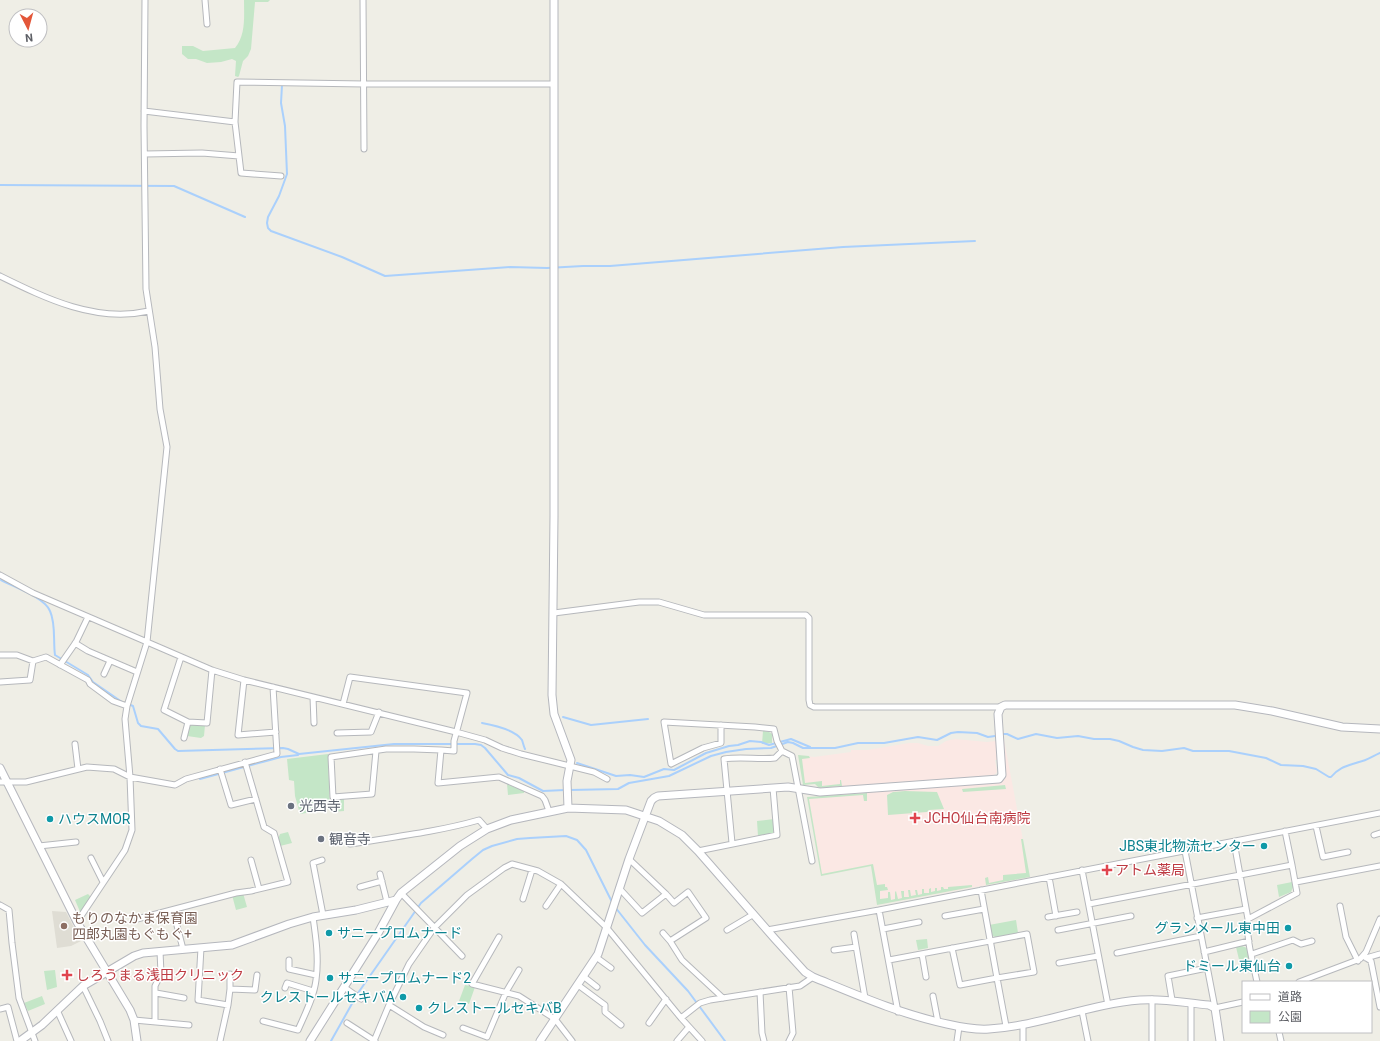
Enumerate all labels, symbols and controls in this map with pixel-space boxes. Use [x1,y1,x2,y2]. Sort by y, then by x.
north arrow [8,8,48,48]
text: N [24,31,34,44]
place label: 光西寺 [299,798,341,814]
marker: 光西寺 [286,801,296,811]
place label: JCHO仙台南病院 [924,810,1030,826]
place label: ハウスMOR [58,811,131,827]
marker: JCHO仙台南病院 [909,812,921,824]
marker: ハウスMOR [45,814,55,824]
place label: 観音寺 [329,831,371,847]
marker: 観音寺 [316,834,326,844]
place label: JBS東北物流センター [1119,838,1256,854]
marker: JBS東北物流センター [1259,841,1269,851]
place label: アトム薬局 [1115,862,1185,878]
marker: アトム薬局 [1102,865,1112,875]
place label: もりのなかま保育園 四郎丸園もぐもぐ+ [72,910,198,942]
place label: グランメール東中田 [1154,920,1280,936]
marker: もりのなかま保育園 四郎丸園もぐもぐ+ [59,921,69,931]
marker: グランメール東中田 [1283,923,1293,933]
place label: サニープロムナード [337,925,462,941]
marker: サニープロムナード [324,928,334,938]
place label: ドミール東仙台 [1183,958,1281,974]
marker: ドミール東仙台 [1284,961,1294,971]
place label: しろうまる浅田クリニック [76,967,244,983]
marker: しろうまる浅田クリニック [61,969,73,981]
place label: サニープロムナード2 [338,970,471,986]
marker: サニープロムナード2 [325,973,335,983]
legend [1242,981,1372,1033]
place label: クレストールセキバA [260,989,395,1005]
text: 道路 [1278,990,1302,1004]
marker: クレストールセキバA [398,992,408,1002]
place label: クレストールセキバB [427,1000,562,1016]
marker: クレストールセキバB [414,1003,424,1013]
text: 公園 [1278,1010,1302,1024]

